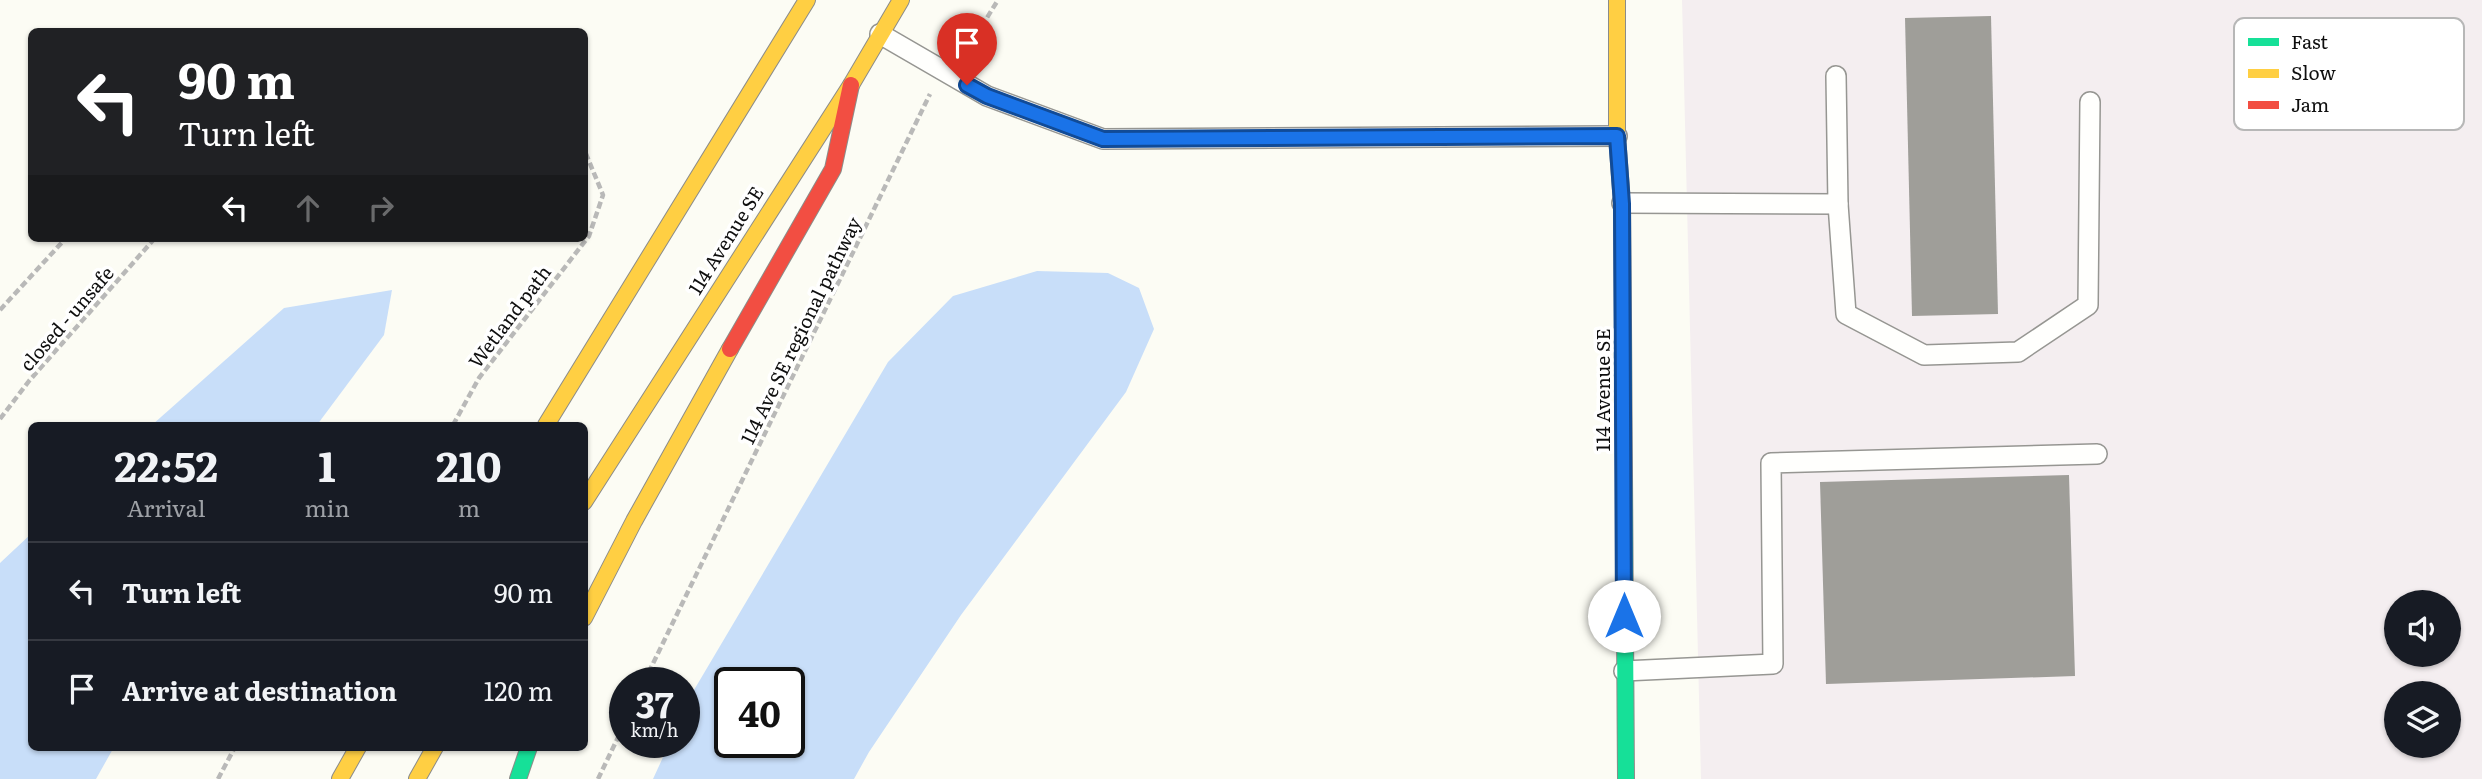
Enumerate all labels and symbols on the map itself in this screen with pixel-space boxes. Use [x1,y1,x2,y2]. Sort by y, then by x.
pin [937,13,997,85]
legend [2234,18,2464,130]
text: Fast [2291,27,2328,55]
text: Slow [2291,58,2336,86]
text: Jam [2291,90,2329,118]
street label: 114 Avenue SE [681,180,769,300]
street label: 114 Ave SE regional pathway [733,212,867,448]
street label: closed - unsafe [12,259,120,377]
street label: Wetland path [461,259,557,373]
street label: 114 Avenue SE [1588,329,1616,451]
position arrow [1587,579,1661,653]
speed limit sign: 40 [714,667,805,758]

